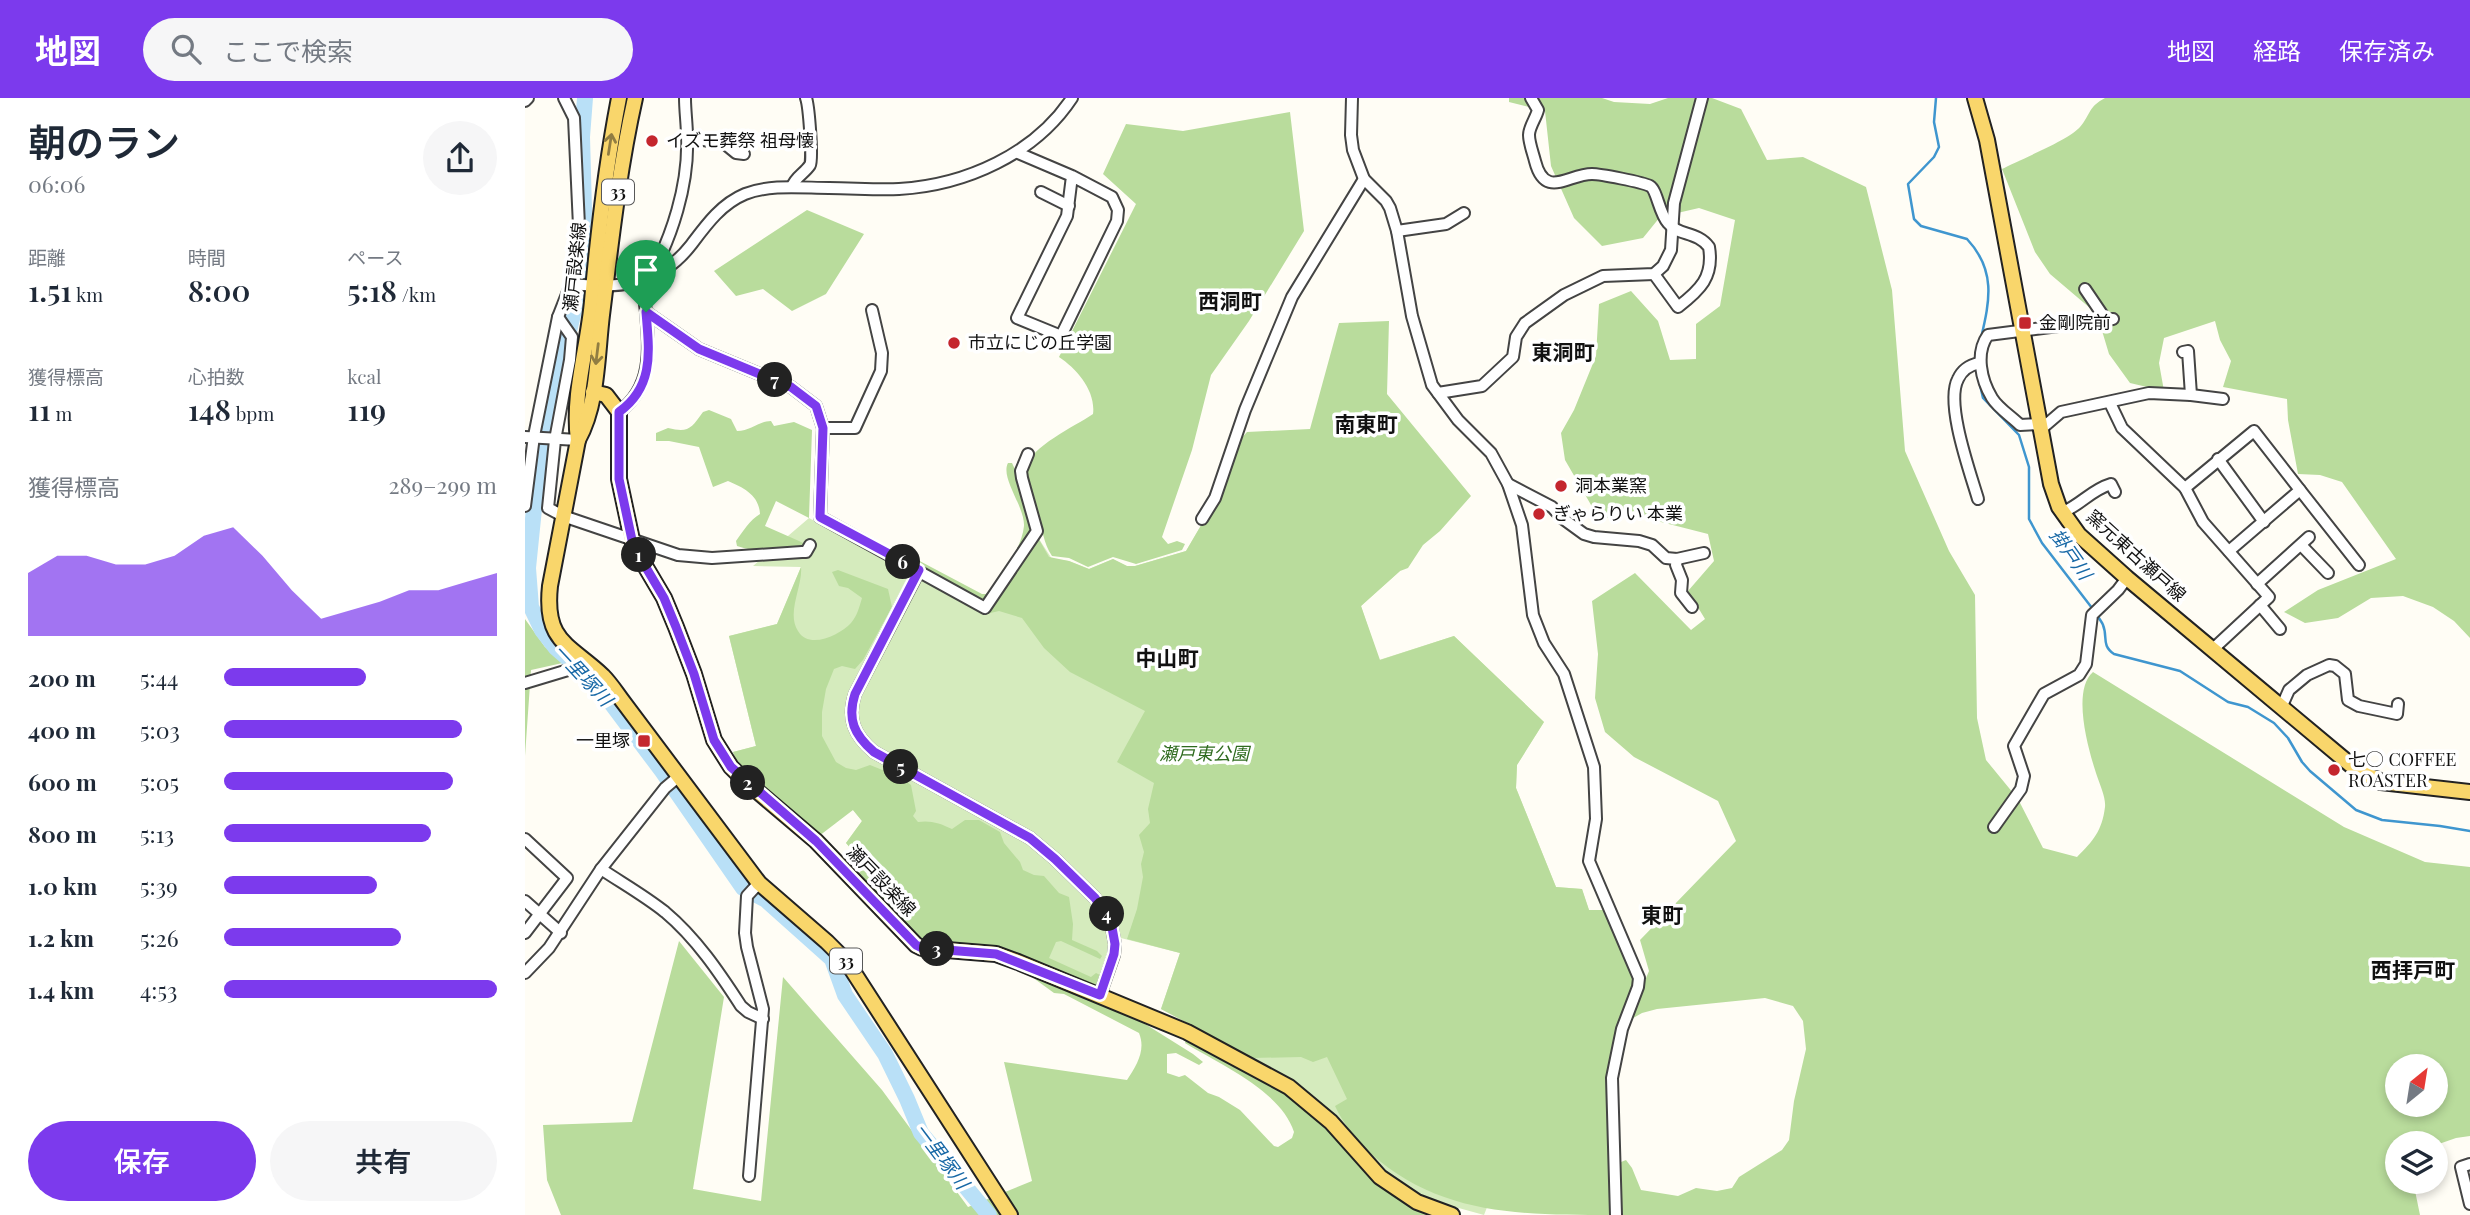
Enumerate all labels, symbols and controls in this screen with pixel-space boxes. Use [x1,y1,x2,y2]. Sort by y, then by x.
search box [143,18,633,81]
text: 地図 [35,27,101,71]
icon: search [167,30,205,68]
text: ここで検索 [223,33,353,68]
text: 地図 [2167,34,2215,66]
text: 経路 [2253,34,2301,66]
text: 保存済み [2339,34,2435,66]
text: 朝のラン [28,116,180,167]
button: share [423,121,497,195]
place label: イズモ葬祭 祖母懐 [666,128,814,152]
marker: イズモ葬祭 祖母懐 [644,133,660,149]
one-way arrow [604,134,617,156]
text: 06:06 [28,168,86,199]
road number: 33 [602,180,634,204]
street label: 瀬戸設楽線 [557,221,591,313]
pin [616,240,676,312]
text: 距離 [28,244,66,270]
text: 時間 [188,244,226,270]
text: ペース [347,244,403,270]
icon: arrive [627,251,665,289]
text: 1.51 [28,270,72,310]
text: 8:00 [188,270,250,310]
text: 5:18 [347,270,397,310]
text: km [72,281,103,307]
text: /km [397,281,436,307]
district label: 西洞町 [1199,286,1262,314]
place label: 金剛院前 [2039,310,2111,334]
marker: 金剛院前 [2017,315,2033,331]
place label: 市立にじの丘学園 [968,330,1112,354]
marker: 市立にじの丘学園 [946,335,962,351]
district label: 東洞町 [1532,337,1595,365]
one-way arrow [591,342,604,365]
pin: 7 [757,362,793,398]
text: 獲得標高 [28,363,104,389]
text: 心拍数 [188,363,245,389]
text: kcal [347,363,381,389]
text: 7 [770,366,779,392]
text: 11 [28,389,51,429]
text: 148 [188,389,231,429]
text: 119 [347,389,386,429]
text: m [51,400,72,426]
text: bpm [231,400,274,426]
district label: 南東町 [1335,409,1398,437]
text: 289–299 m [389,469,497,500]
text: 獲得標高 [28,471,120,502]
place label: 洞本業窯 [1575,473,1647,497]
marker: 洞本業窯 [1553,478,1569,494]
place label: ぎゃらりい 本業 [1553,501,1683,525]
street label: 窯元東古瀬戸線 [2082,504,2192,606]
marker: ぎゃらりい 本業 [1531,506,1547,522]
water label: 掛戸川 [2045,523,2100,586]
pin: 1 [621,538,657,573]
text: 1 [635,541,642,567]
pin: 6 [885,545,921,580]
text: 6 [897,548,908,574]
water label: 一里塚川 [548,638,621,712]
district label: 中山町 [1136,643,1199,671]
text: 200 m [28,662,96,693]
text: 5:44 [140,662,178,693]
text: 400 m [28,714,96,745]
text: 5:03 [140,714,180,745]
place label: 一里塚 [576,728,630,752]
marker: 一里塚 [636,733,652,749]
park label: 瀬戸東公園 [1159,741,1252,765]
place label: 七◯ COFFEE ROASTER [2348,747,2457,792]
pin: 5 [883,750,919,784]
text: 5 [896,753,905,779]
marker: 七◯ COFFEE ROASTER [2326,762,2342,778]
text: 600 m [28,766,97,797]
text: 5:05 [140,766,179,797]
pin: 2 [731,766,766,800]
text: 2 [743,769,752,795]
text: 800 m [28,818,97,849]
text: 5:13 [140,818,174,849]
street label: 瀬戸設楽線 [842,840,922,921]
text: 1.0 km [28,870,97,901]
text: 5:39 [140,870,178,901]
pin: 4 [1089,896,1125,932]
text: 4 [1101,900,1112,926]
district label: 東町 [1641,900,1683,928]
text: 1.2 km [28,922,94,953]
text: 5:26 [140,922,179,953]
pin: 3 [919,932,955,966]
text: 3 [932,935,941,961]
road number: 33 [830,948,862,974]
district label: 西拝戸町 [2371,955,2455,983]
text: 1.4 km [28,974,94,1005]
text: 4:53 [140,974,177,1005]
north arrow [2385,1054,2448,1116]
map controls [2385,1054,2448,1194]
water label: 一里塚川 [910,1117,977,1195]
button: 保存 [28,1121,256,1201]
button: 共有 [270,1121,497,1201]
button: layers [2385,1131,2448,1194]

